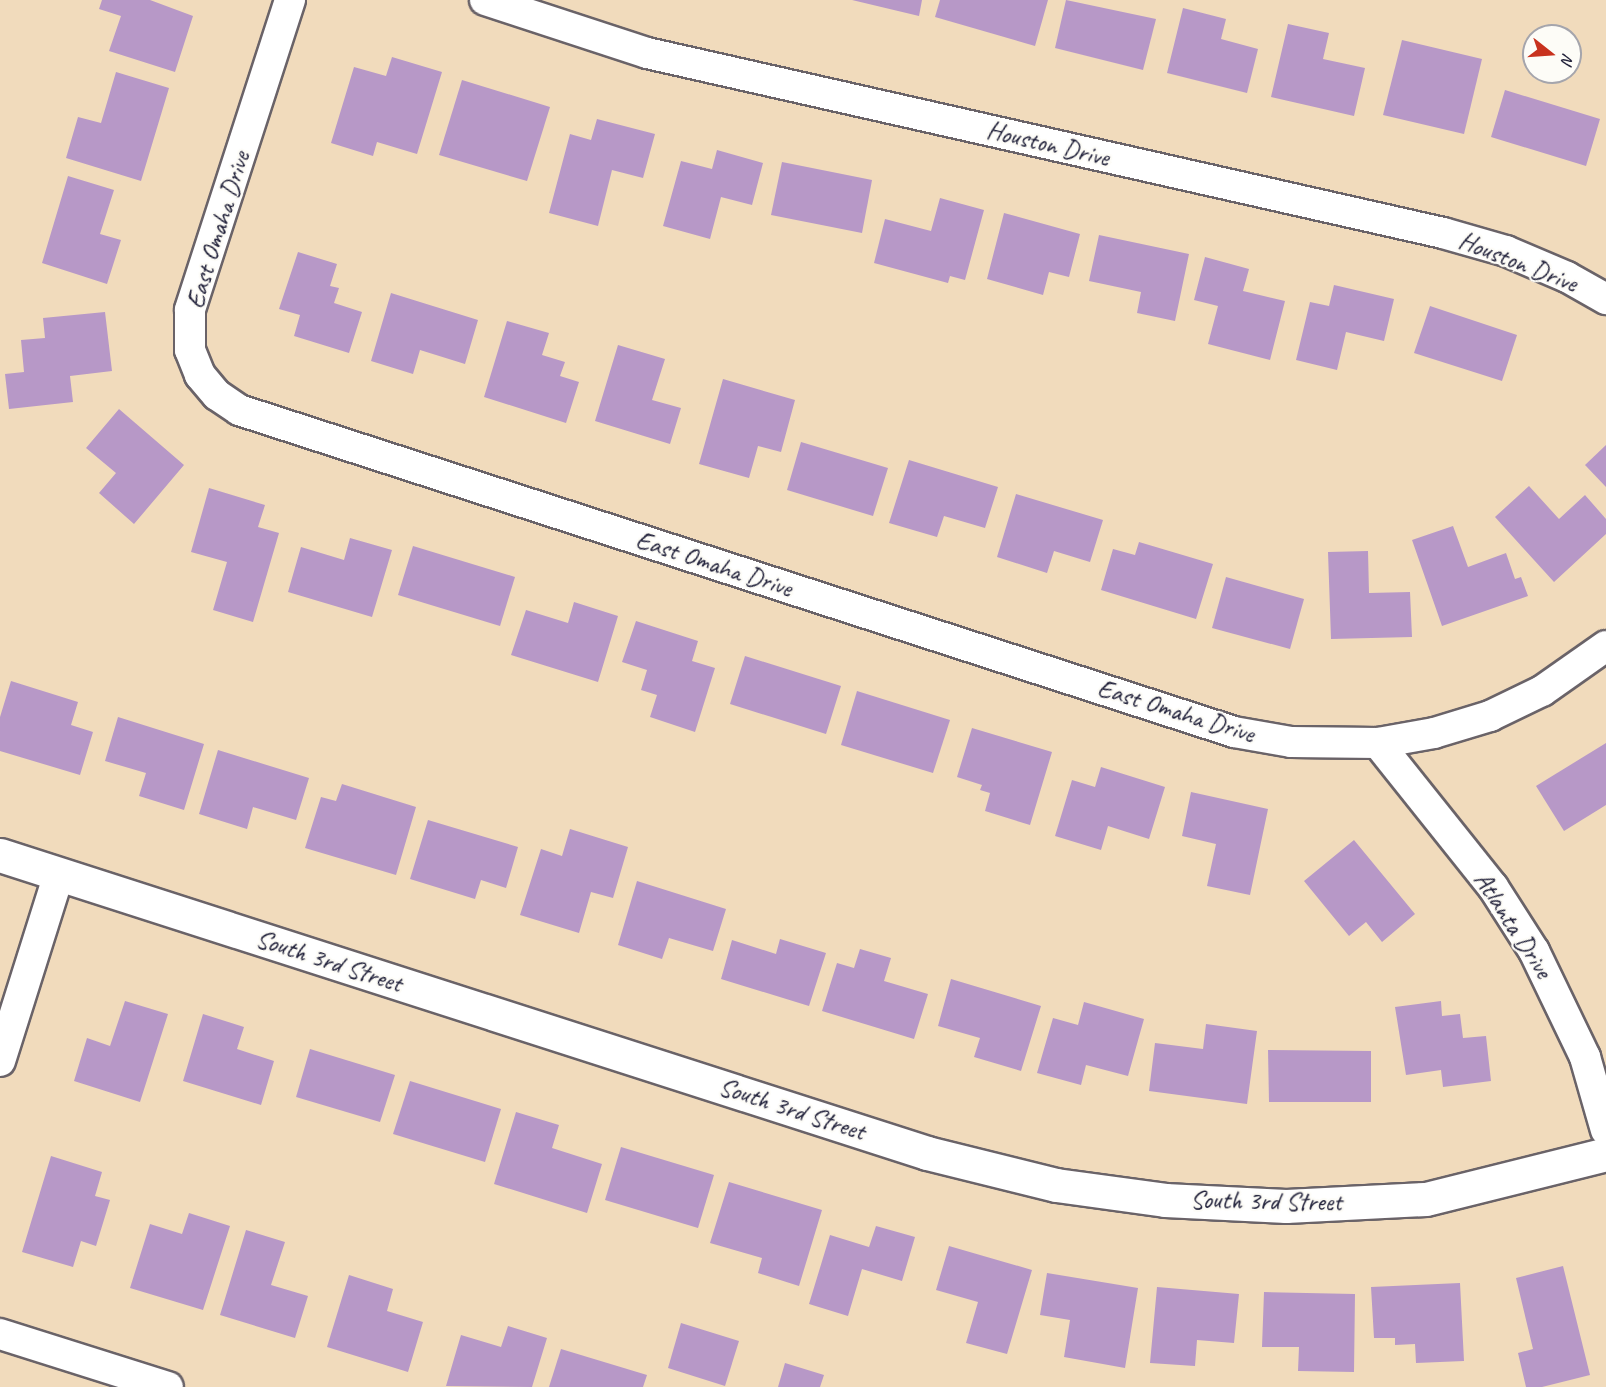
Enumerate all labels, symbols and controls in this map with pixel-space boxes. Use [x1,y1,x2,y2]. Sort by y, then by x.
north arrow [1522,24,1582,84]
text: N [1556,51,1578,66]
street label: Houston Drive [984,115,1112,173]
street label: East Omaha Drive [179,147,257,313]
street label: Houston Drive [1454,225,1582,299]
street label: East Omaha Drive [631,524,797,604]
street label: East Omaha Drive [1093,672,1259,750]
street label: Atlanta Drive [1467,866,1559,984]
street label: South 3rd Street [252,923,406,999]
street label: South 3rd Street [715,1071,869,1147]
street label: South 3rd Street [1190,1184,1342,1218]

